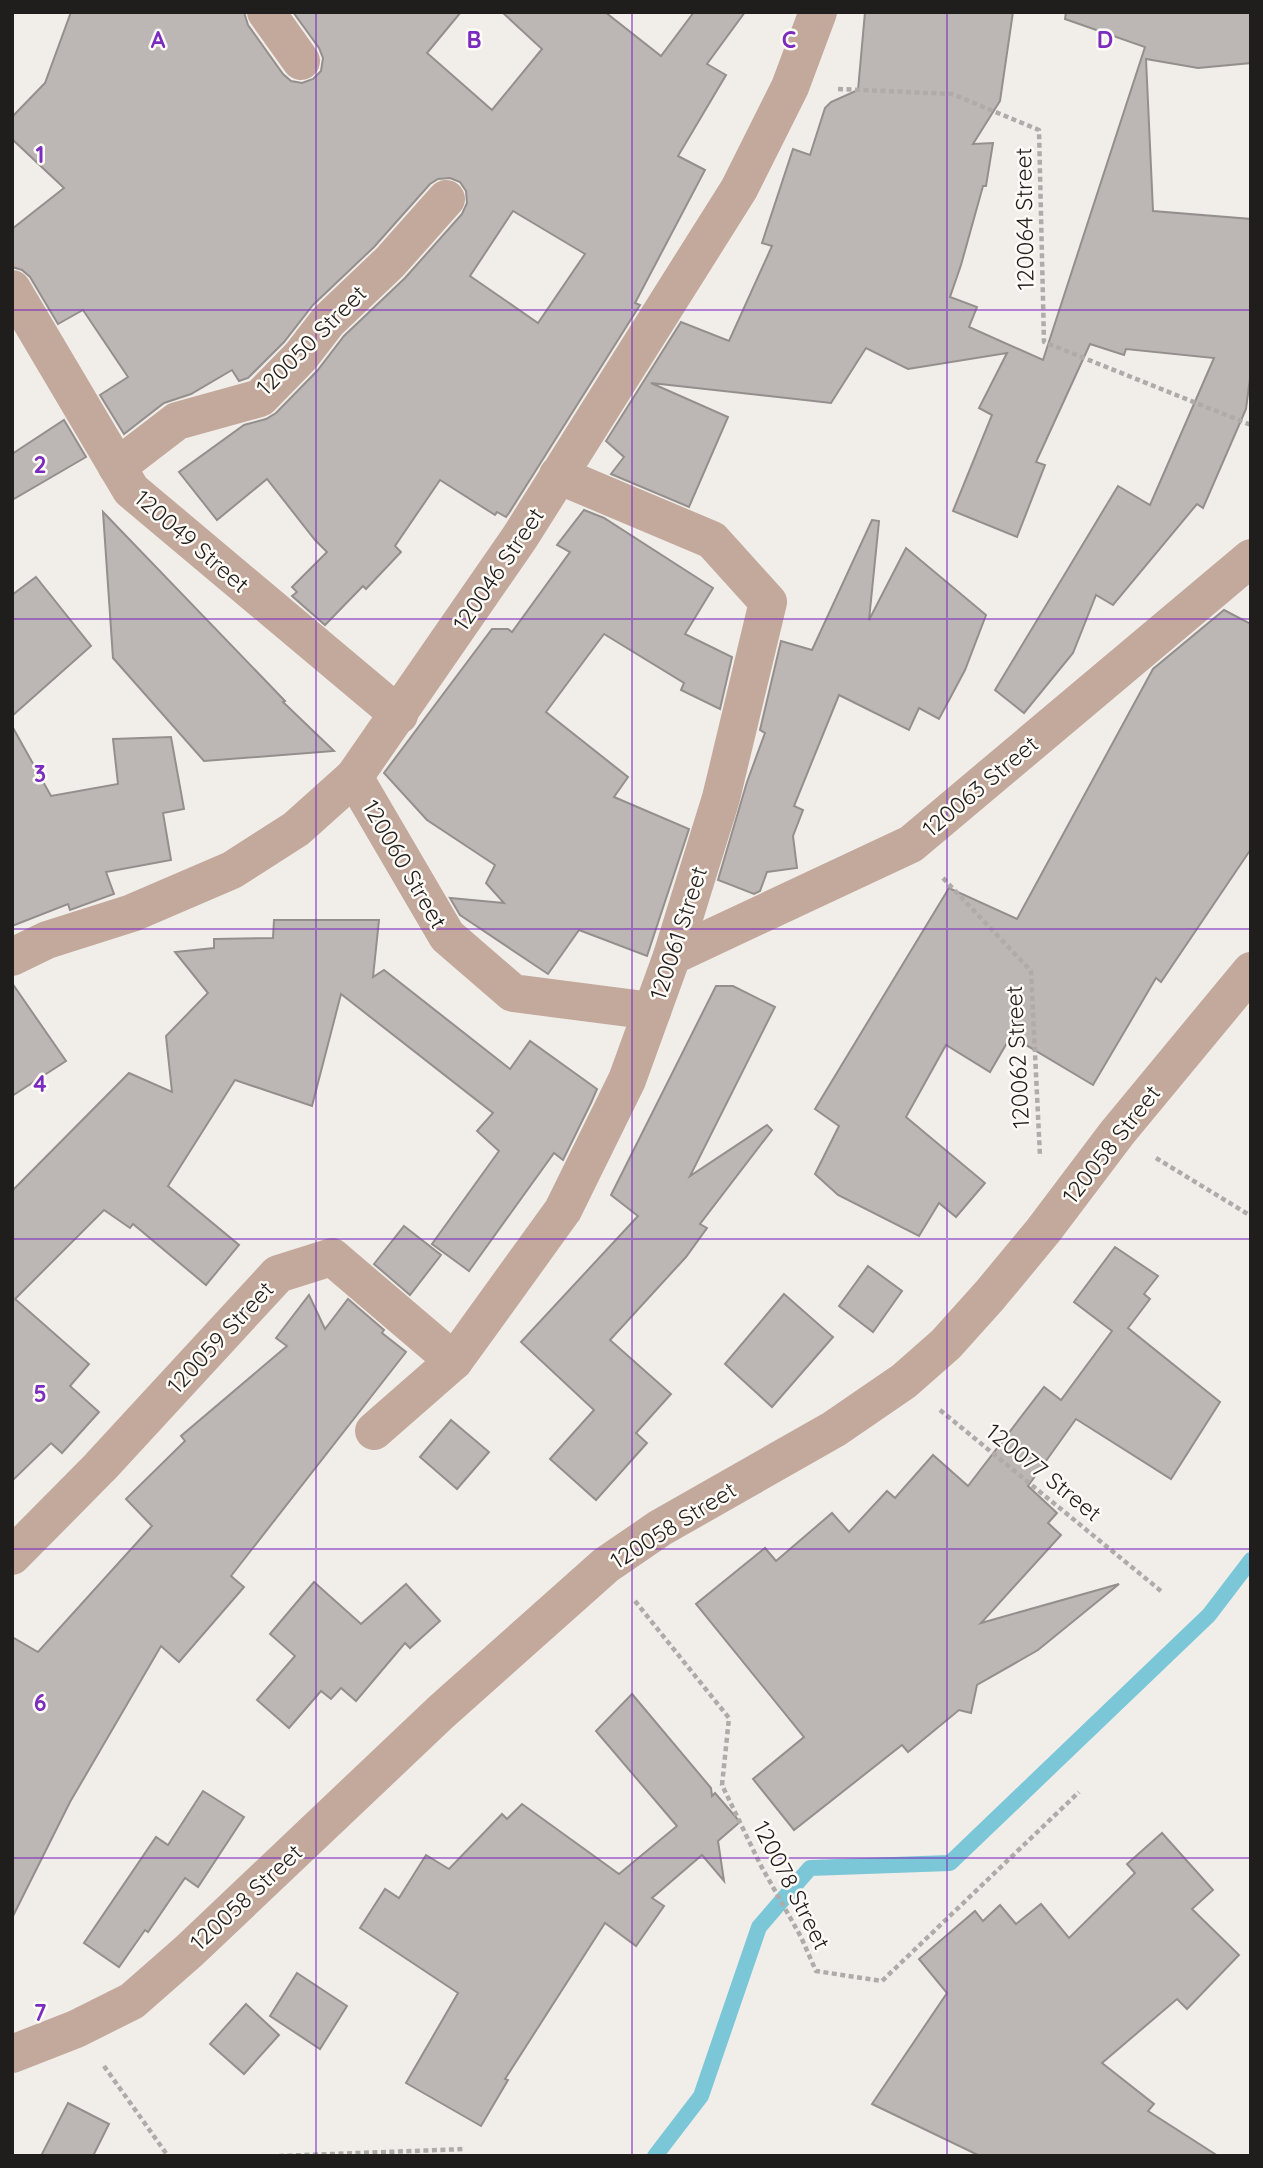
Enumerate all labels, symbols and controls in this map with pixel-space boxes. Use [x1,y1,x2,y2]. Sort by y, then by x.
text: A [151,25,166,54]
text: B [466,25,482,54]
text: C [782,25,796,54]
text: D [1097,25,1113,54]
text: 1 [36,140,44,169]
street label: 120064 Street [1008,147,1040,291]
street label: 120050 Street [250,279,372,401]
text: 2 [33,450,47,479]
street label: 120049 Street [129,483,255,599]
street label: 120046 Street [446,502,550,636]
street label: 120063 Street [916,729,1044,843]
text: 3 [34,759,46,788]
street label: 120060 Street [356,794,454,934]
street label: 120061 Street [643,862,713,1003]
street label: 120062 Street [999,985,1035,1129]
text: 4 [33,1069,47,1098]
street label: 120058 Street [1056,1079,1166,1209]
street label: 120059 Street [161,1275,280,1399]
text: 5 [33,1379,47,1408]
street label: 120077 Street [980,1417,1108,1527]
street label: 120058 Street [605,1475,741,1575]
text: 6 [34,1688,46,1717]
street label: 120078 Street [747,1816,837,1954]
street label: 120058 Street [184,1838,308,1956]
text: 7 [34,1998,47,2027]

